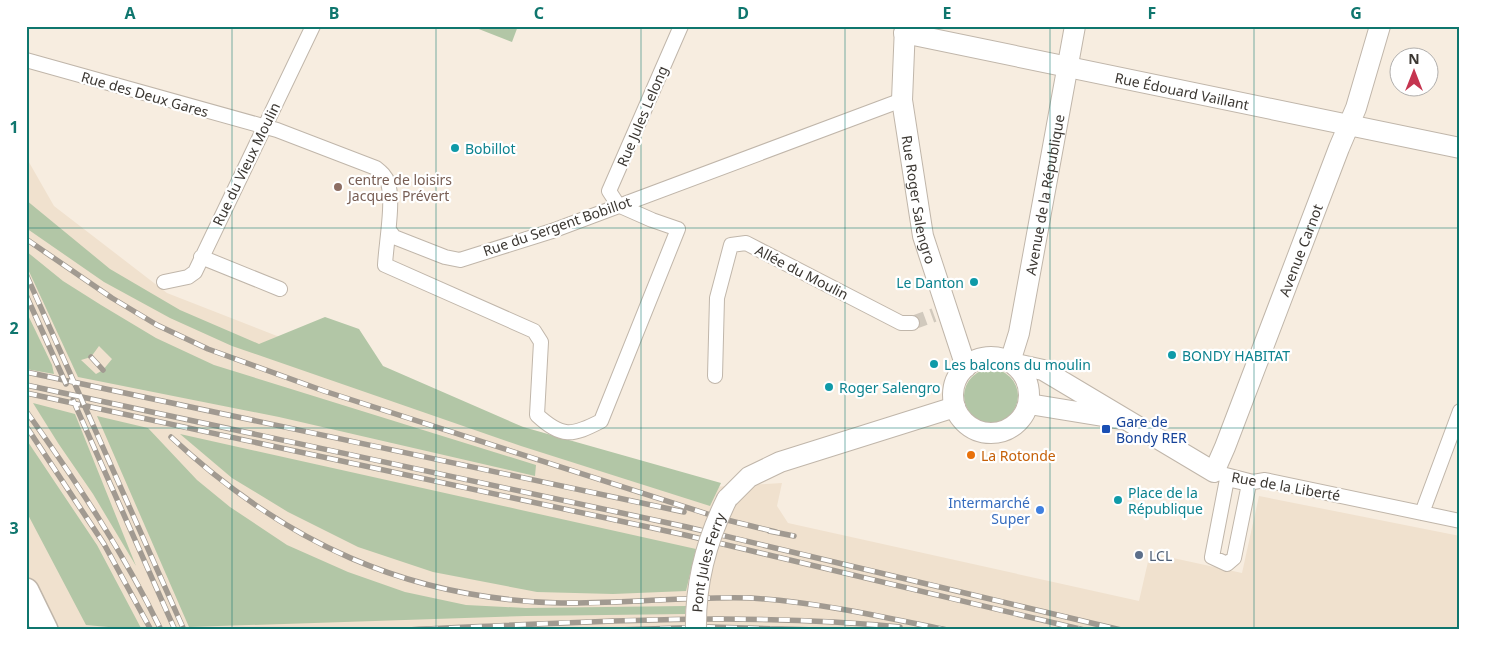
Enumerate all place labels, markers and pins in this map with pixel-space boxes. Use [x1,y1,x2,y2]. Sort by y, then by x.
place label: Bobillot [465,139,516,158]
marker: Bobillot [449,142,461,154]
place label: centre de loisirs Jacques Prévert [346,170,452,205]
marker: centre de loisirs Jacques Prévert [332,181,344,193]
place label: Le Danton [896,273,964,292]
marker: Le Danton [968,276,980,288]
place label: BONDY HABITAT [1182,346,1290,365]
marker: BONDY HABITAT [1166,349,1178,361]
place label: Les balcons du moulin [944,355,1091,374]
marker: Les balcons du moulin [928,358,940,370]
place label: Roger Salengro [839,378,940,397]
marker: Roger Salengro [823,381,835,393]
place label: Gare de Bondy RER [1116,412,1187,447]
marker: Gare de Bondy RER [1100,423,1112,435]
place label: La Rotonde [981,446,1056,465]
marker: La Rotonde [965,449,977,461]
place label: Place de la République [1128,483,1203,518]
place label: Intermarché Super [948,493,1030,528]
marker: Place de la République [1112,494,1124,506]
marker: Intermarché Super [1034,504,1046,516]
place label: LCL [1149,546,1172,565]
marker: LCL [1133,549,1145,561]

